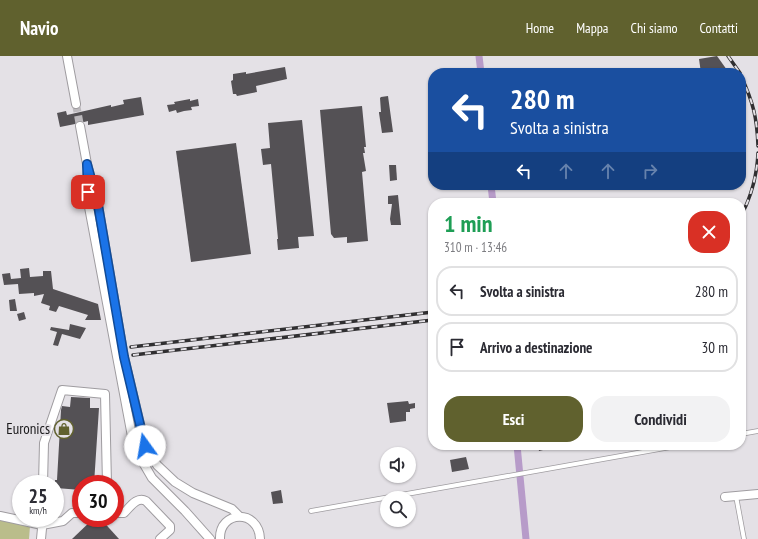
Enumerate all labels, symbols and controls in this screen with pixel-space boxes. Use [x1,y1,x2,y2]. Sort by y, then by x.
text: Navio [20,16,58,40]
text: Home [526,19,554,37]
text: Mappa [576,19,608,37]
text: Chi siamo [630,19,678,37]
text: Contatti [700,19,738,37]
text: 280 m [510,80,574,117]
icon: left [444,84,496,136]
text: Svolta a sinistra [510,116,609,139]
icon: left [513,160,535,182]
icon: ahead [555,160,577,182]
icon: ahead [597,160,619,182]
icon: right [639,160,661,182]
pin [71,175,105,209]
icon: arrive [77,181,99,203]
text: 1 min [444,208,492,239]
button: close [688,211,730,253]
text: 310 m · 13:46 [444,239,507,256]
icon: left [446,280,468,302]
text: Svolta a sinistra [480,282,565,301]
text: 280 m [695,282,728,301]
icon: arrive [446,336,468,358]
text: Arrivo a destinazione [480,338,593,357]
text: 30 m [702,338,728,357]
button: Esci [444,396,583,442]
button: Condividi [591,396,730,442]
shop icon: Euronics [53,418,75,440]
place label: Euronics [6,419,50,438]
position arrow [124,425,166,467]
map controls [380,447,416,527]
button: sound [380,447,416,483]
speed limit sign: 30 [72,475,124,527]
text: 25 [28,483,48,509]
button: search [380,491,416,527]
text: km/h [29,504,47,517]

